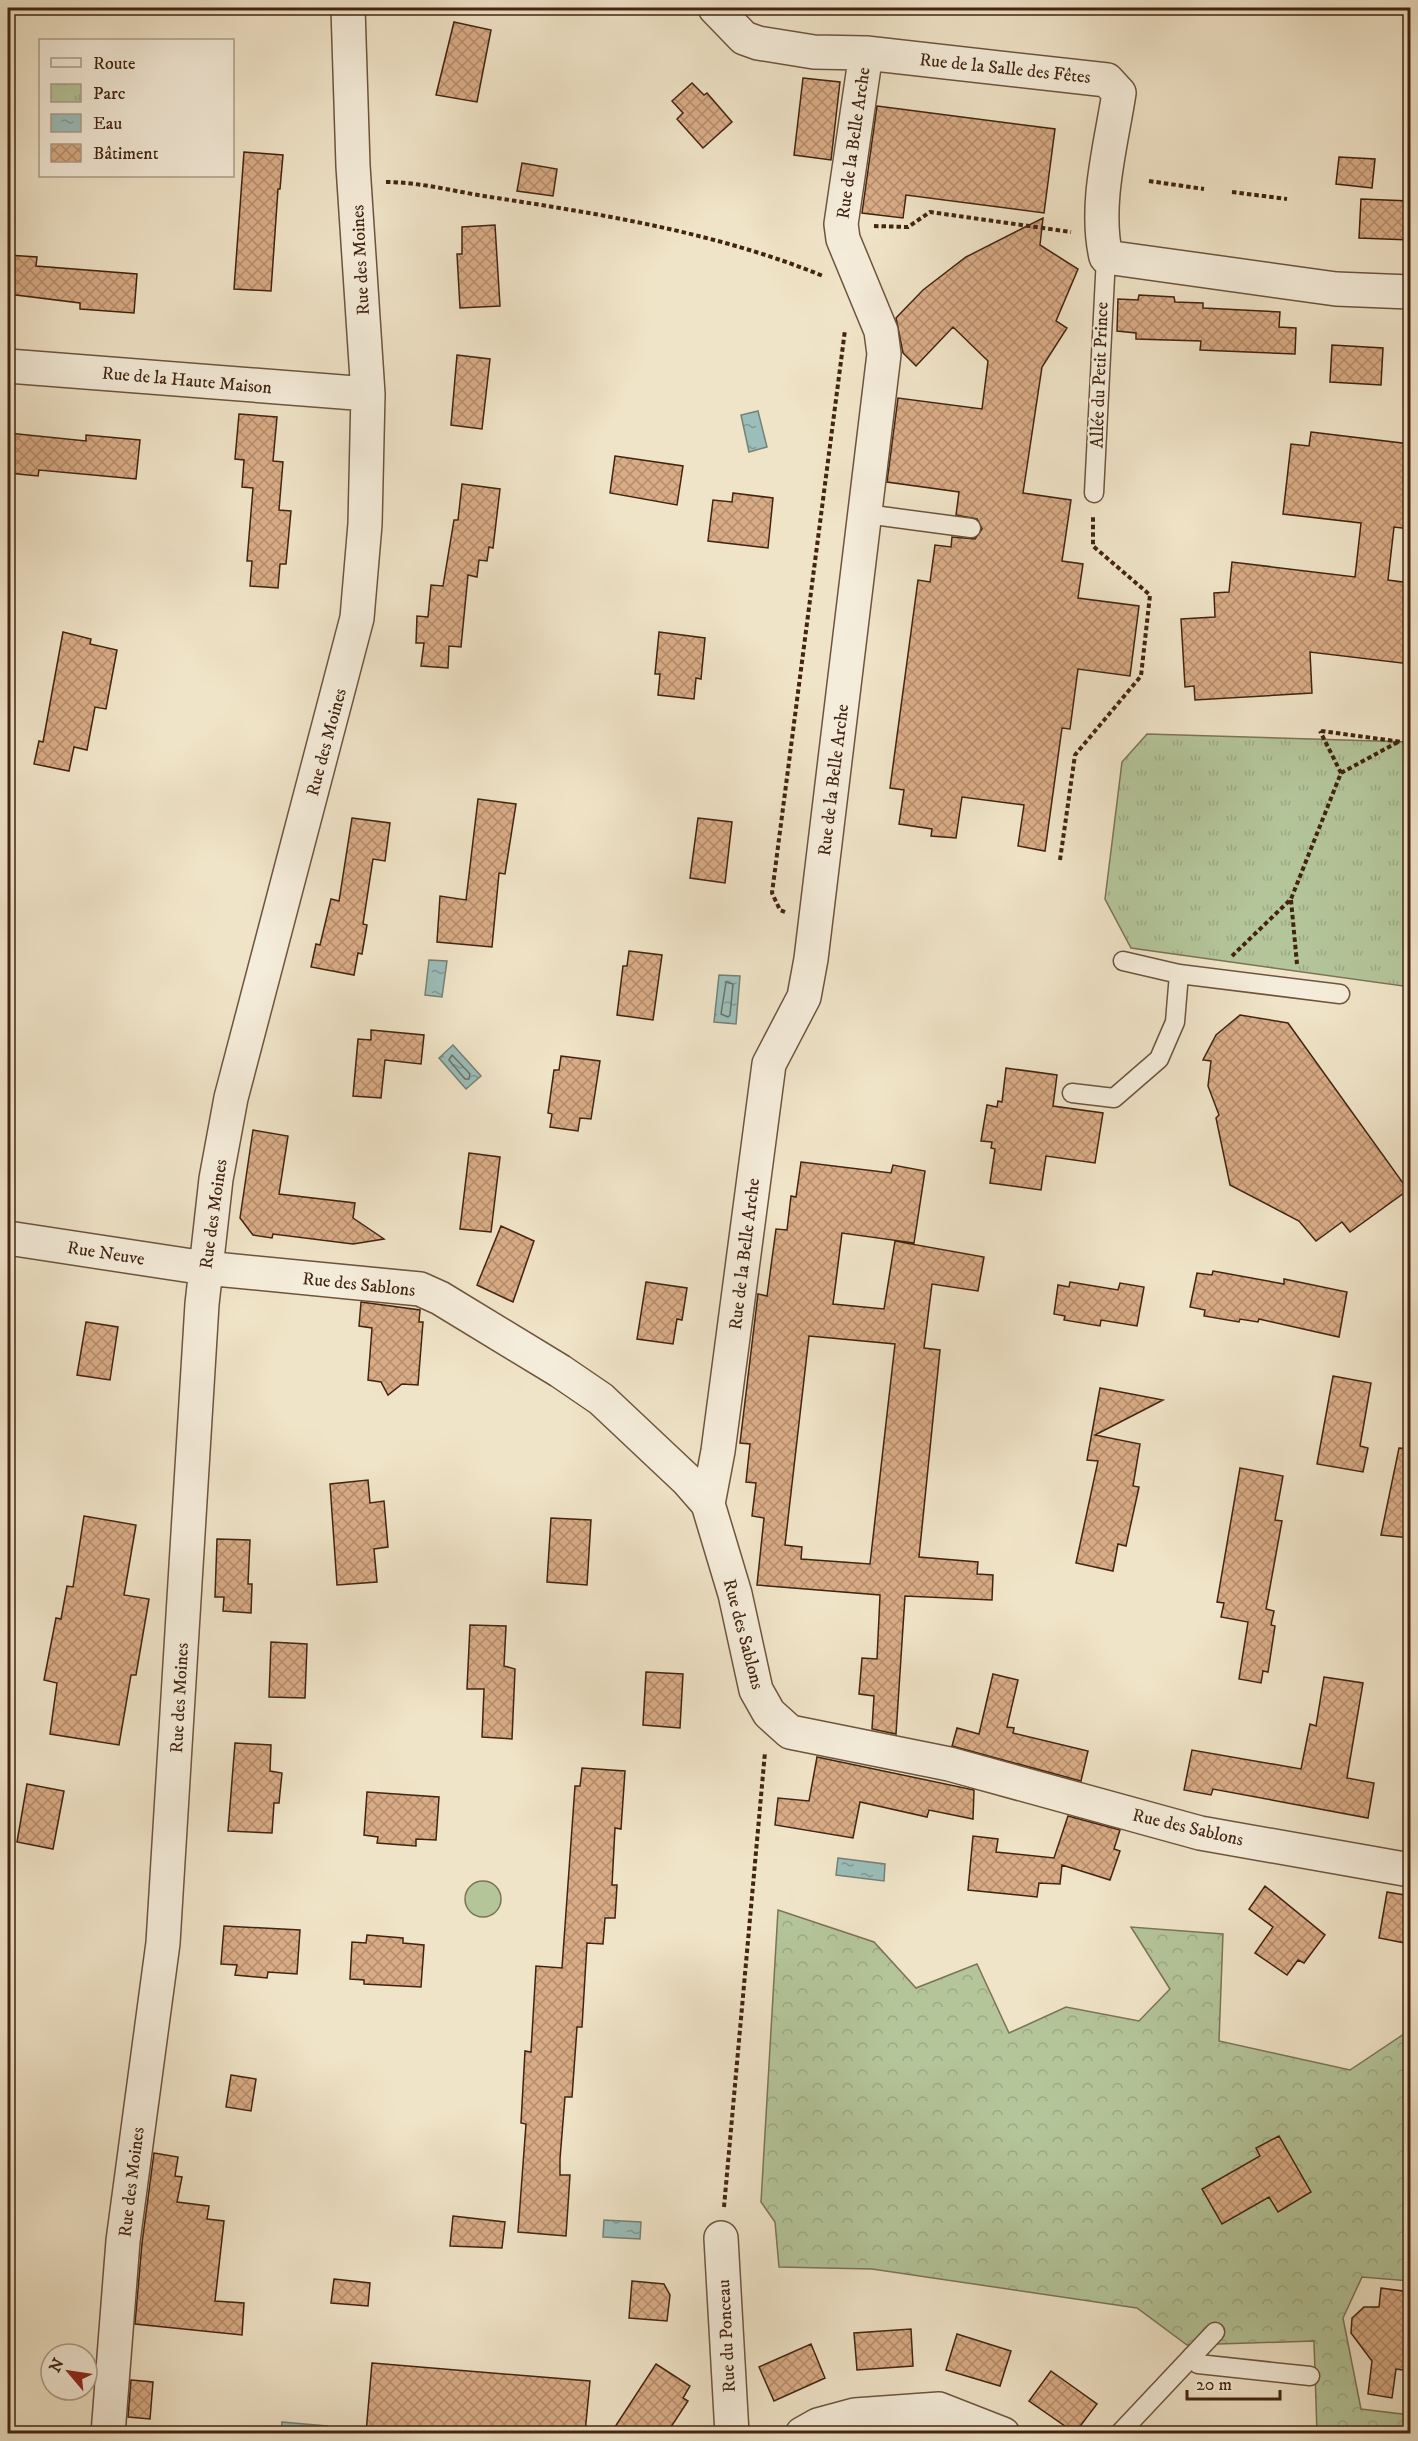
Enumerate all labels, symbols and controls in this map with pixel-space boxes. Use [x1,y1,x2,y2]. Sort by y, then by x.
legend [39,39,234,177]
street label: Rue de la Salle des Fêtes [918,49,1092,89]
text: Route [93,53,136,75]
street label: Rue de la Belle Arche [832,66,876,220]
text: Parc [93,83,126,105]
text: Eau [93,113,122,135]
text: Bâtiment [93,143,159,165]
street label: Rue des Moines [347,204,375,316]
street label: Allée du Petit Prince [1086,301,1114,449]
street label: Rue de la Haute Maison [101,363,273,399]
street label: Rue des Moines [302,686,352,799]
street label: Rue de la Belle Arche [814,703,854,857]
street label: Rue des Moines [195,1158,233,1270]
street label: Rue de la Belle Arche [725,1177,765,1331]
street label: Rue Neuve [66,1237,146,1271]
street label: Rue des Sablons [301,1268,416,1302]
street label: Rue des Sablons [718,1577,768,1692]
street label: Rue des Moines [166,1642,194,1754]
street label: Rue des Sablons [1130,1805,1245,1851]
street label: Rue des Moines [114,2126,150,2238]
street label: Rue du Ponceau [713,2279,741,2393]
north arrow [39,2342,99,2402]
text: N [45,2355,69,2376]
scale bar [1187,2363,1280,2401]
text: 20 m [1196,2374,1232,2396]

